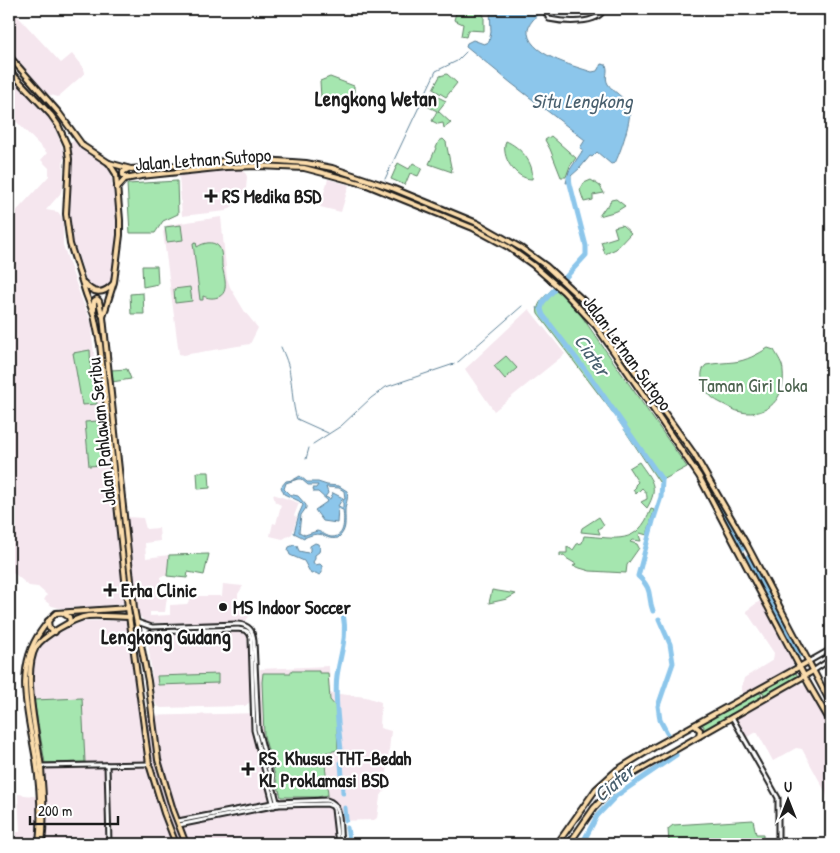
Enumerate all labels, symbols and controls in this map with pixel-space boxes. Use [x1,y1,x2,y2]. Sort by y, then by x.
district label: Lengkong Wetan [315,84,437,114]
water label: Situ Lengkong [532,87,633,115]
street label: Jalan Letnan Sutopo [134,141,272,177]
place label: RS Medika BSD [222,183,322,209]
marker: RS Medika BSD [204,189,218,203]
street label: Jalan Letnan Sutopo [577,290,679,416]
water label: Ciater [568,328,618,383]
street label: Jalan Pahlawan Seribu [80,356,122,508]
park label: Taman Giri Loka [698,372,808,398]
place label: Erha Clinic [121,577,197,603]
marker: Erha Clinic [103,583,117,597]
place label: MS Indoor Soccer [233,594,352,620]
marker: MS Indoor Soccer [217,601,229,613]
district label: Lengkong Gudang [101,622,231,652]
place label: RS. Khusus THT-Bedah KL Proklamasi BSD [259,745,411,793]
water label: Ciater [587,756,642,808]
marker: RS. Khusus THT-Bedah KL Proklamasi BSD [241,762,255,776]
north arrow [762,776,812,826]
text: U [784,777,792,796]
scale bar [30,793,118,825]
text: 200 m [38,800,72,821]

